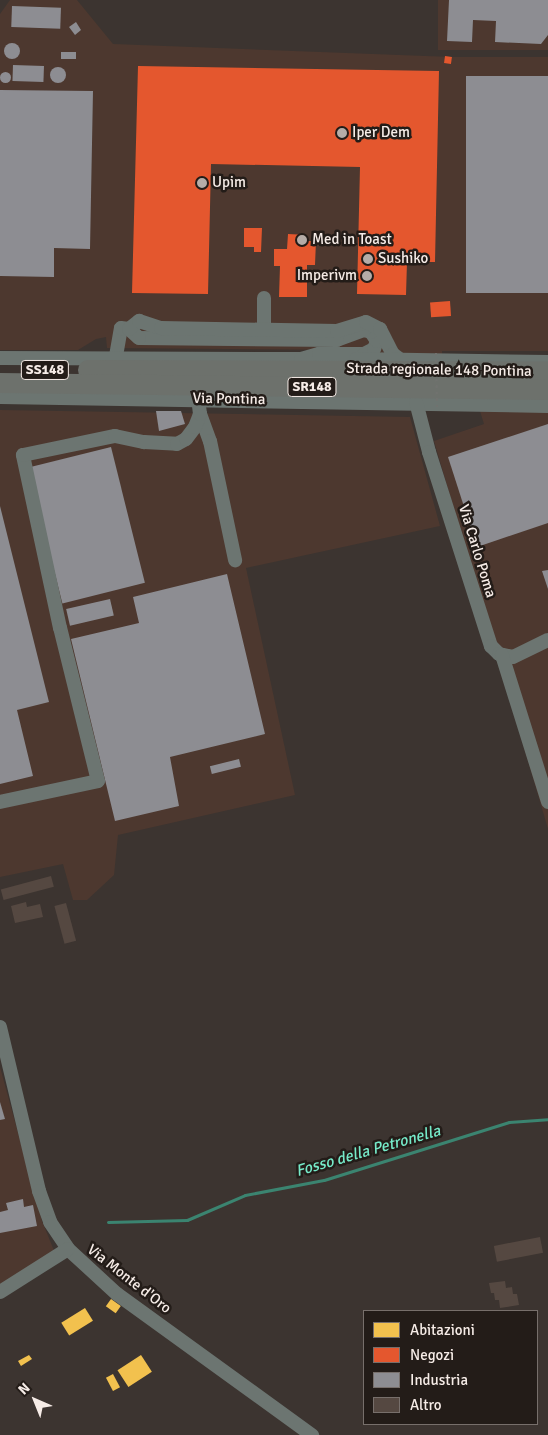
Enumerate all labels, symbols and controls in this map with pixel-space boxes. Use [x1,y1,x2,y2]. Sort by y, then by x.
place label: Iper Dem [352,124,410,142]
marker: Iper Dem [336,127,348,139]
place label: Upim [212,174,246,192]
marker: Upim [196,177,208,189]
place label: Med in Toast [312,231,392,249]
marker: Med in Toast [296,234,308,246]
place label: Sushiko [378,250,428,268]
marker: Sushiko [362,253,374,265]
place label: Imperivm [297,267,357,285]
marker: Imperivm [361,270,373,282]
road number: SS148 [20,358,70,382]
street label: Strada regionale 148 Pontina [346,359,532,381]
road number: SR148 [287,376,337,398]
street label: Via Pontina [192,389,266,409]
street label: Via Carlo Poma [454,502,500,600]
water label: Fosso della Petronella [293,1121,443,1181]
street label: Via Monte d'Oro [83,1241,175,1317]
legend [363,1310,538,1425]
text: Abitazioni [410,1321,475,1339]
text: Negozi [410,1346,454,1364]
text: Industria [410,1371,468,1389]
north arrow [10,1375,60,1425]
text: N [15,1379,34,1398]
text: Altro [410,1396,441,1414]

